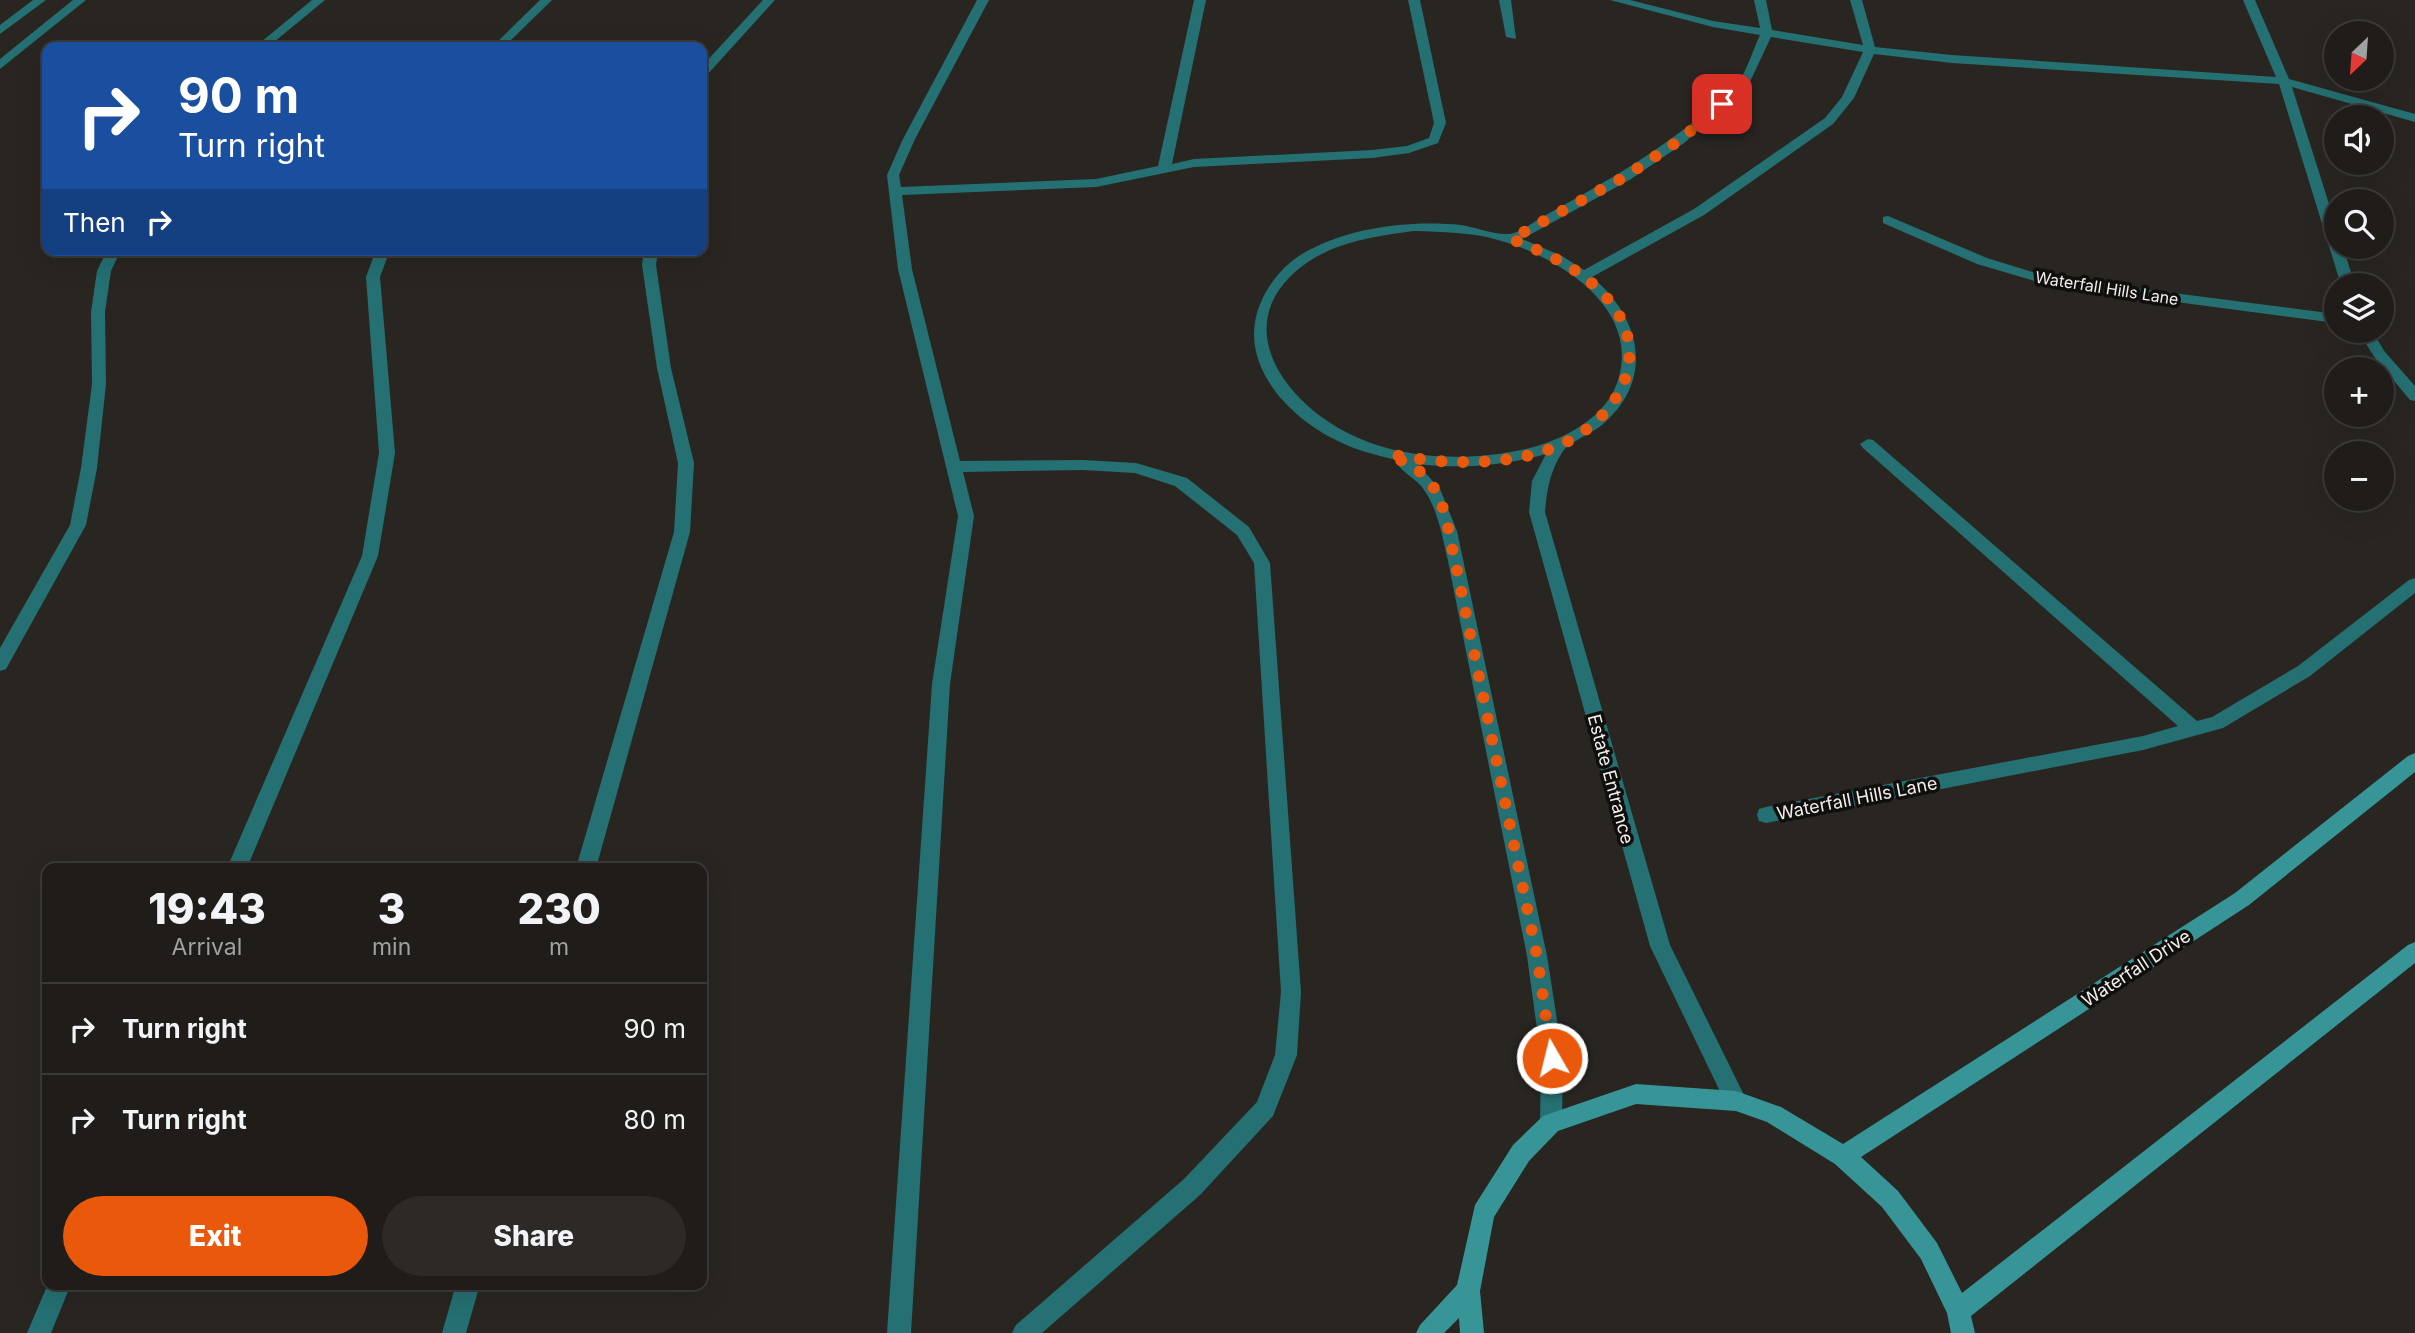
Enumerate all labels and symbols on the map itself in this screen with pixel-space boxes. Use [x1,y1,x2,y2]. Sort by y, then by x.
north arrow [2324,21,2394,91]
pin [1692,74,1752,134]
street label: Waterfall Hills Lane [2034,267,2180,309]
street label: Estate Entrance [1584,712,1638,846]
street label: Waterfall Hills Lane [1775,772,1939,824]
street label: Waterfall Drive [2078,925,2194,1011]
position arrow [1515,1021,1589,1095]

